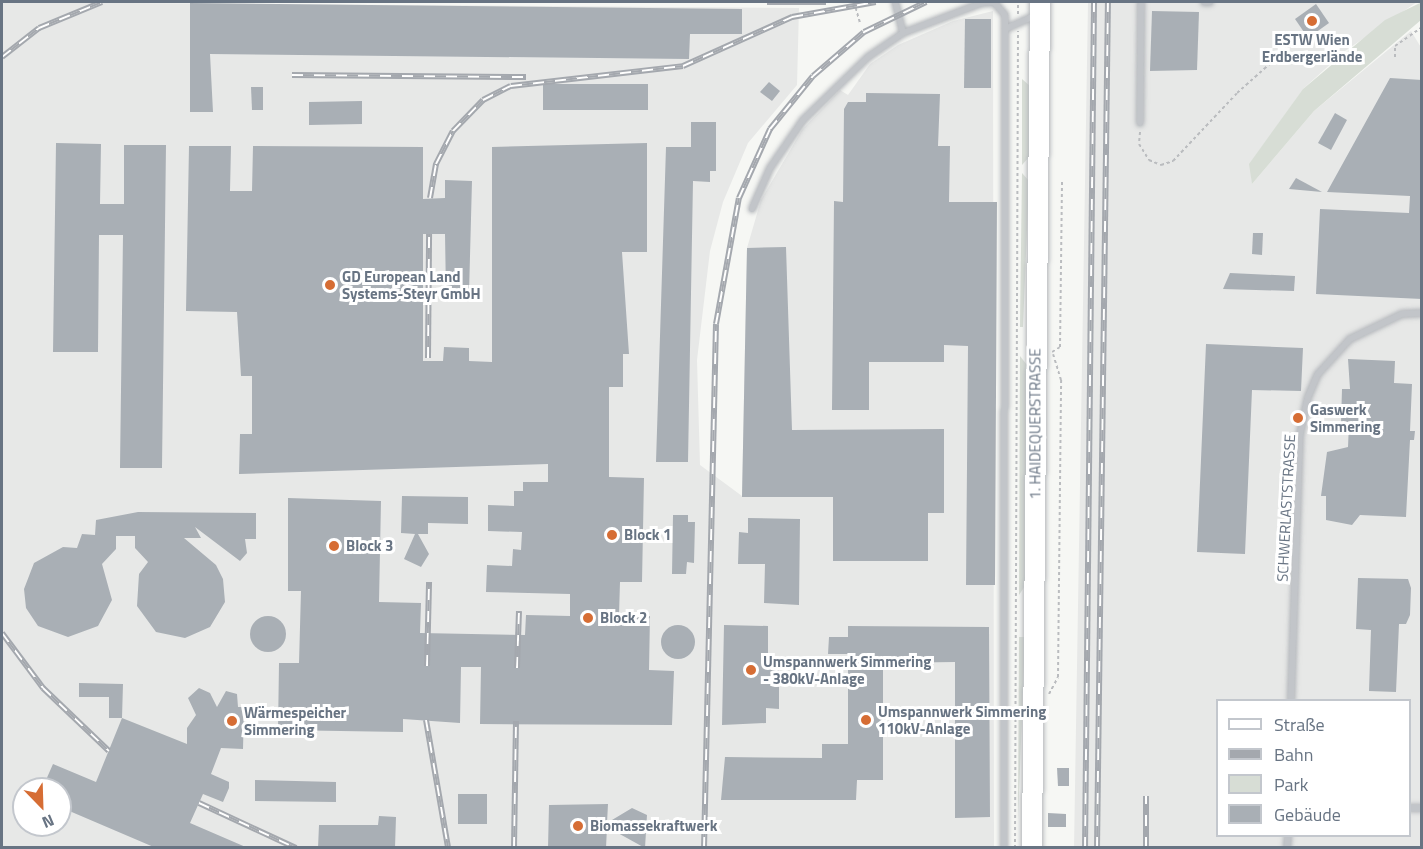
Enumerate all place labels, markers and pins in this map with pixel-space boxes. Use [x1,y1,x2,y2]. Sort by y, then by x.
marker: ESTW Wien Erdbergerlände [1305,14,1319,28]
place label: ESTW Wien Erdbergerlände [1262,30,1362,65]
place label: GD European Land Systems-Steyr GmbH [342,267,481,302]
marker: GD European Land Systems-Steyr GmbH [323,278,337,292]
place label: Gaswerk Simmering [1310,400,1381,435]
marker: Gaswerk Simmering [1291,411,1305,425]
place label: Block 1 [624,526,671,544]
marker: Block 1 [605,528,619,542]
place label: Block 3 [346,537,393,555]
marker: Block 3 [327,539,341,553]
place label: Block 2 [600,609,647,627]
marker: Block 2 [581,611,595,625]
place label: Umspannwerk Simmering - 380kV-Anlage [763,652,931,687]
marker: Umspannwerk Simmering - 380kV-Anlage [744,663,758,677]
place label: Umspannwerk Simmering 110kV-Anlage [878,702,1046,737]
place label: Wärmespeicher Simmering [244,703,346,738]
marker: Umspannwerk Simmering 110kV-Anlage [859,713,873,727]
marker: Wärmespeicher Simmering [225,714,239,728]
place label: Biomassekraftwerk [590,817,717,835]
marker: Biomassekraftwerk [571,819,585,833]

